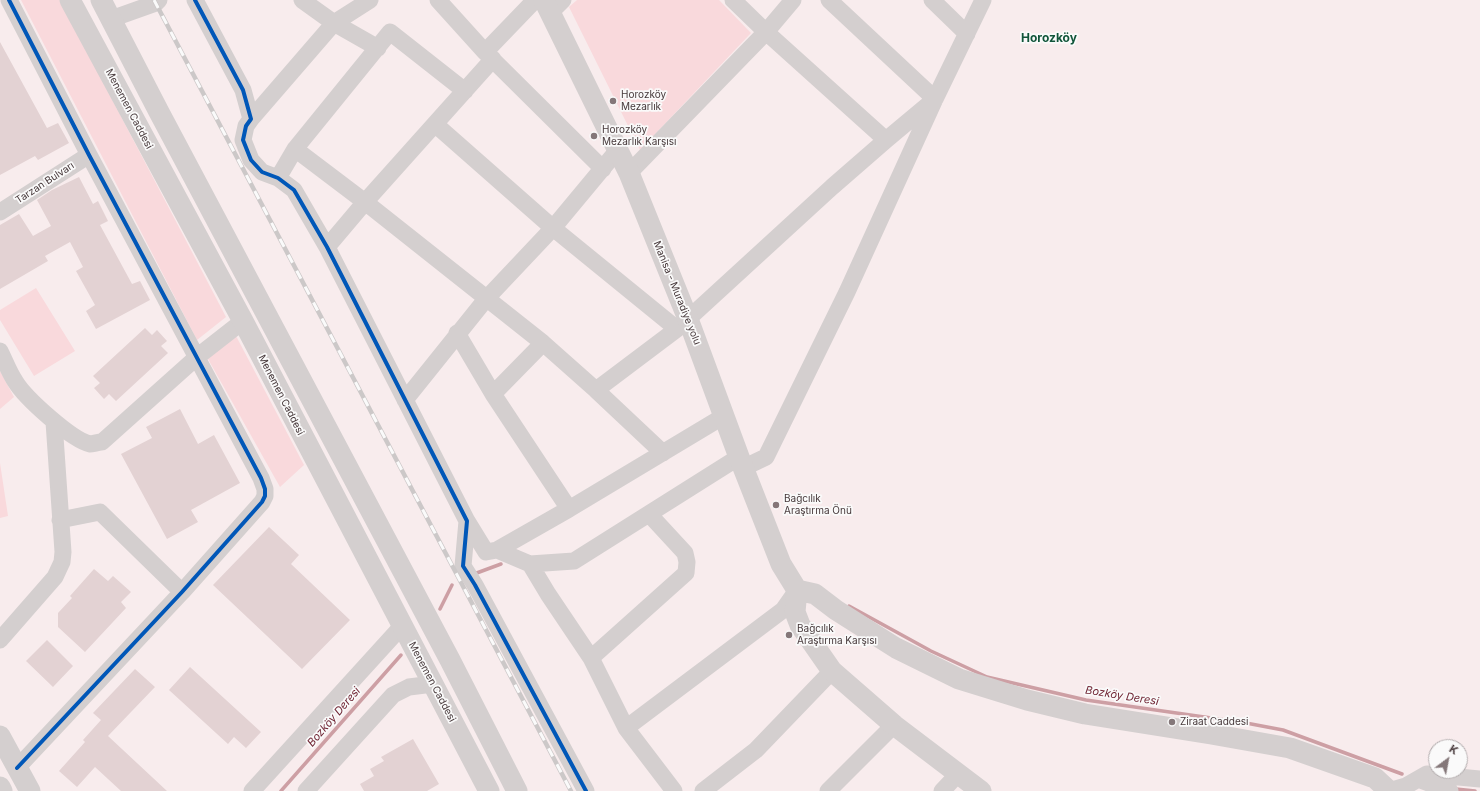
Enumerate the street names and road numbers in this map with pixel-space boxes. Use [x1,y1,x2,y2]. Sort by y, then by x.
street label: Menemen Caddesi [103,67,155,151]
street label: Tarzan Bulvarı [13,160,77,206]
street label: Manisa - Muradiye yolu [651,239,703,347]
street label: Menemen Caddesi [256,353,306,437]
street label: Menemen Caddesi [406,640,458,724]

